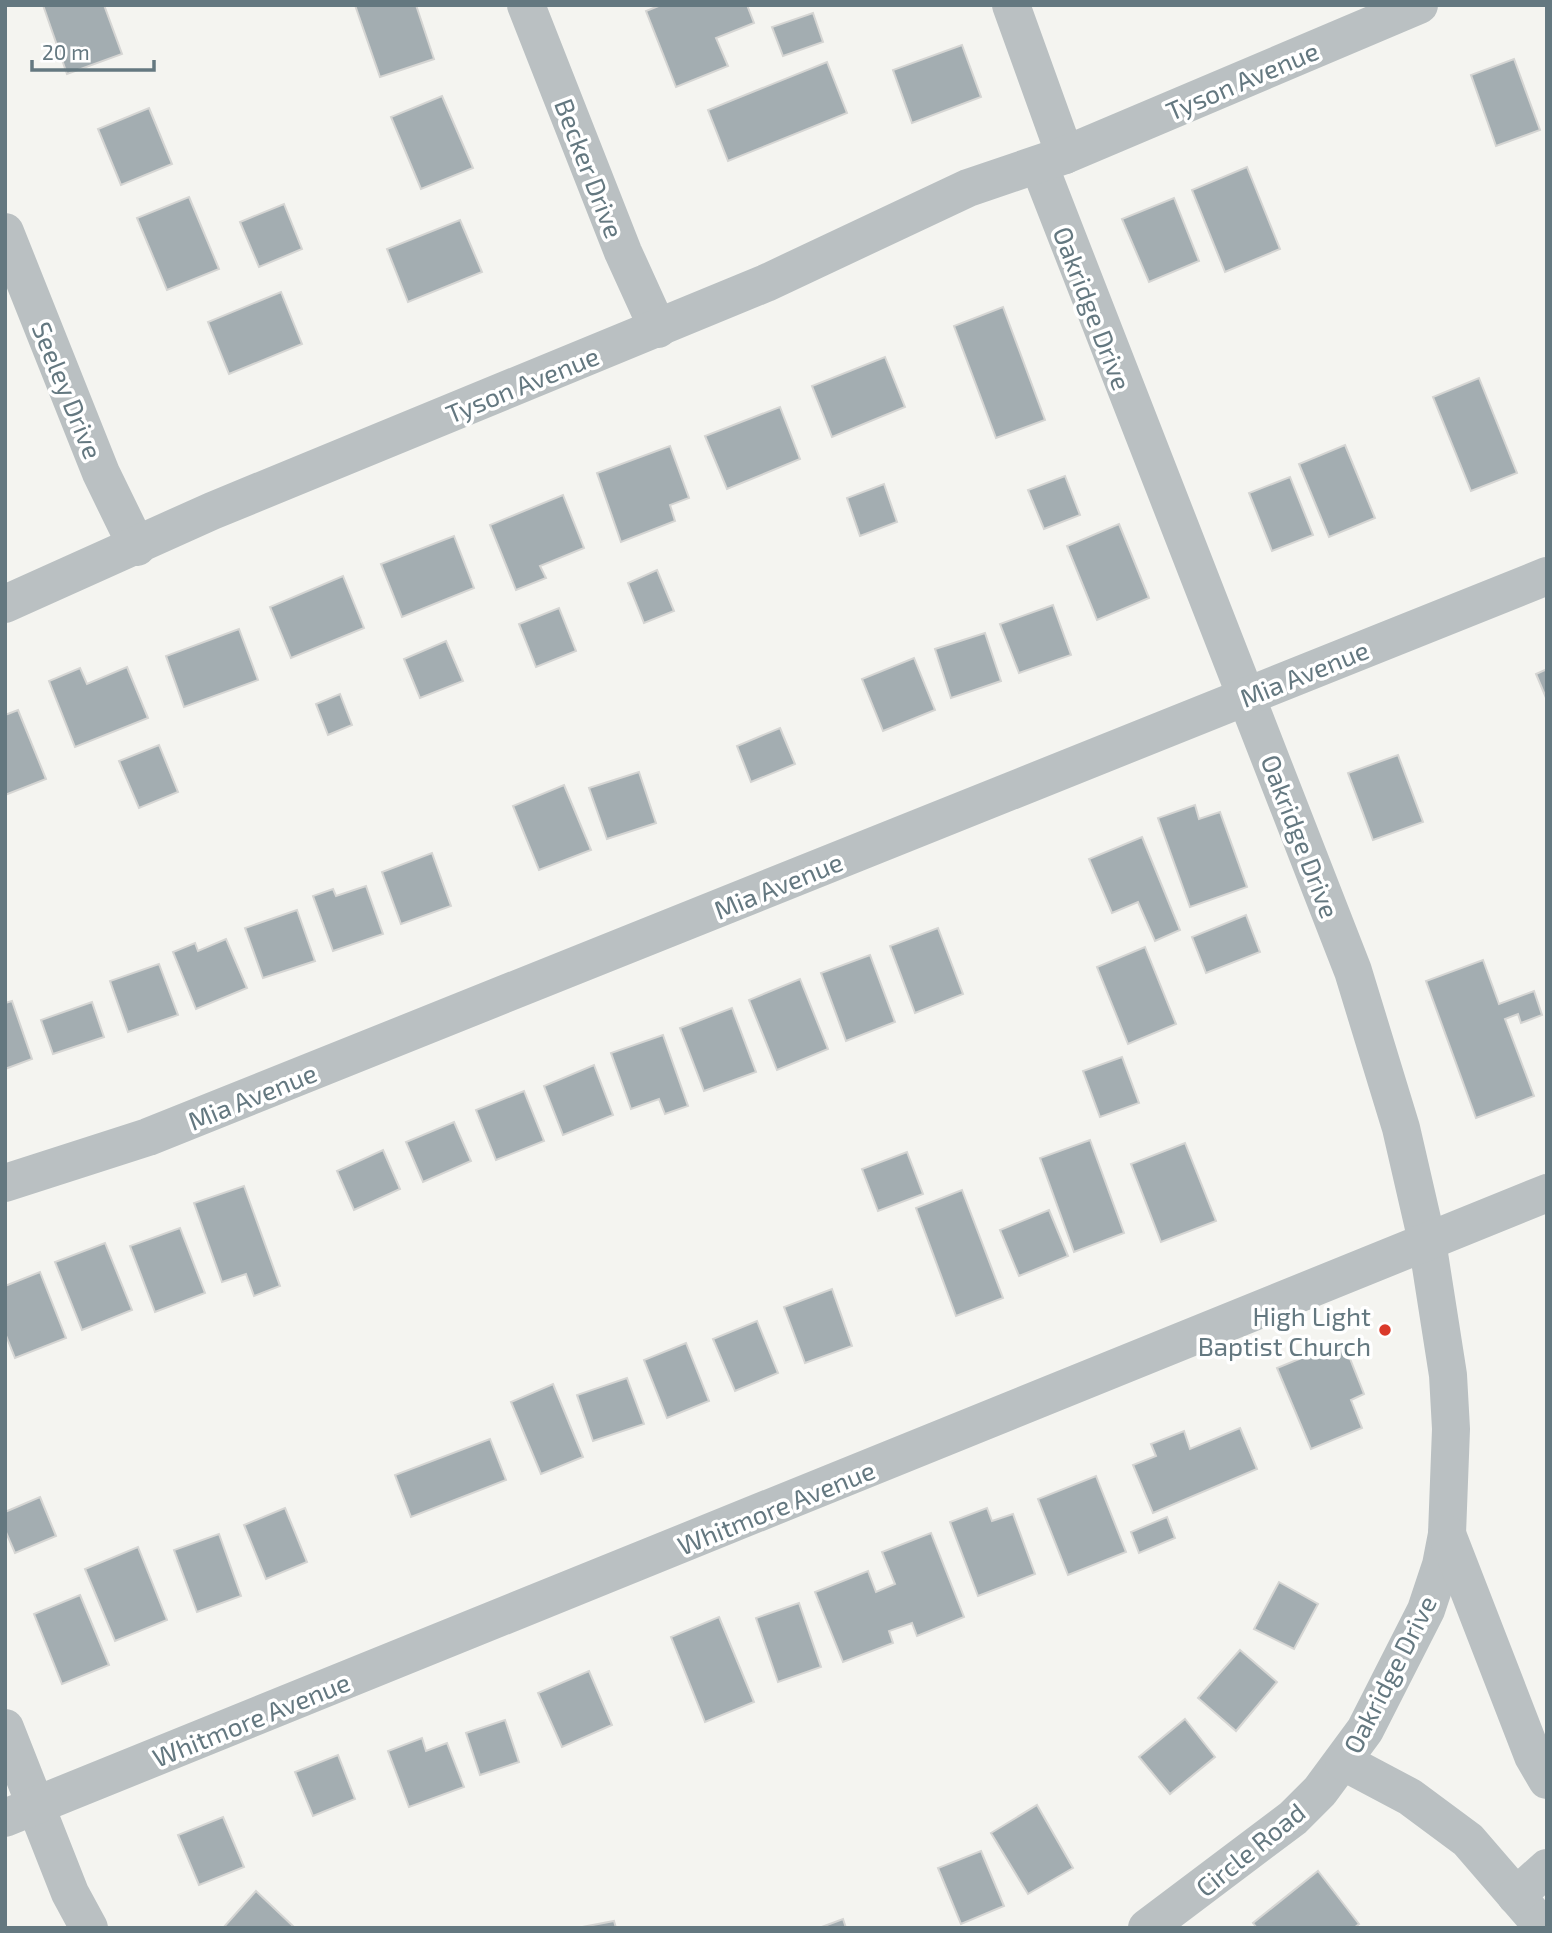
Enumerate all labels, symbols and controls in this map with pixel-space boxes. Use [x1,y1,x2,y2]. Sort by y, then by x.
scale bar [32,28,154,72]
street label: Tyson Avenue [1161,34,1323,126]
text: 20 m [42,39,90,64]
street label: Becker Drive [549,94,631,242]
street label: Oakridge Drive [1048,222,1138,394]
street label: Seeley Drive [27,317,109,463]
street label: Tyson Avenue [441,339,603,429]
street label: Mia Avenue [1235,633,1373,713]
street label: Oakridge Drive [1256,750,1346,922]
street label: Mia Avenue [709,845,847,925]
street label: Mia Avenue [183,1056,321,1136]
place label: High Light Baptist Church [1198,1300,1371,1361]
marker: High Light Baptist Church [1377,1322,1393,1338]
street label: Whitmore Avenue [673,1453,879,1561]
street label: Oakridge Drive [1336,1590,1442,1758]
street label: Whitmore Avenue [148,1665,354,1773]
street label: Circle Road [1189,1796,1311,1902]

